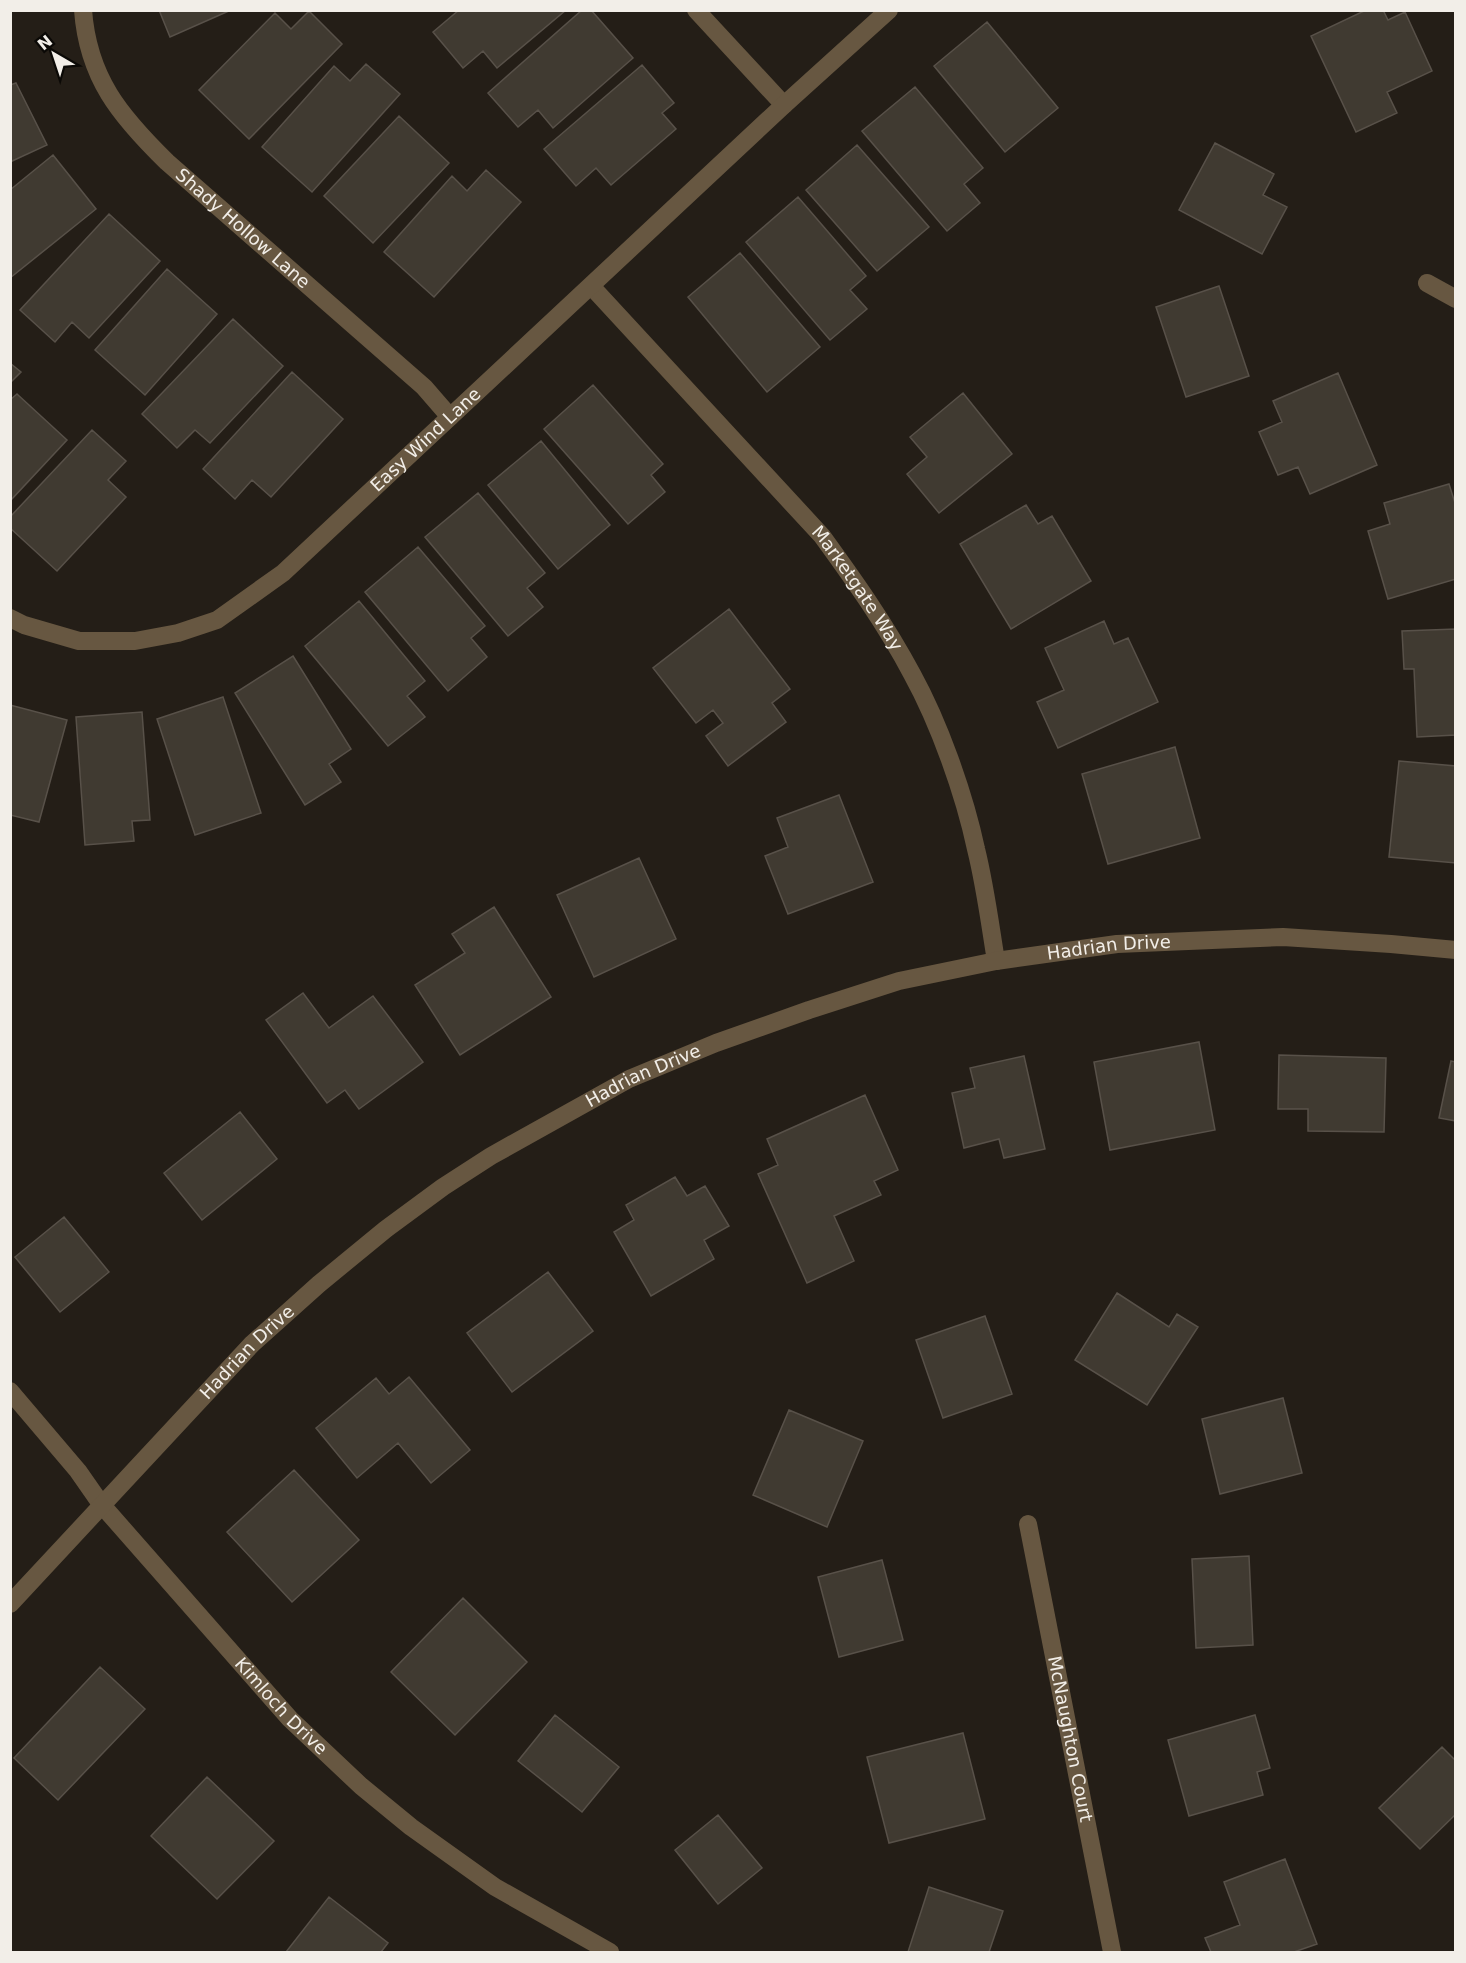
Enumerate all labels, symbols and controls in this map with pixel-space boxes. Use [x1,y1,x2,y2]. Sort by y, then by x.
north arrow [24,24,84,84]
text: N [34,31,56,54]
street label: Shady Hollow Lane [172,164,314,292]
street label: Easy Wind Lane [366,383,485,496]
street label: Marketgate Way [808,521,908,654]
street label: Hadrian Drive [1045,931,1171,964]
street label: Hadrian Drive [582,1040,704,1111]
street label: Hadrian Drive [195,1300,298,1403]
street label: Kimloch Drive [231,1653,332,1759]
street label: McNaughton Court [1044,1654,1097,1824]

